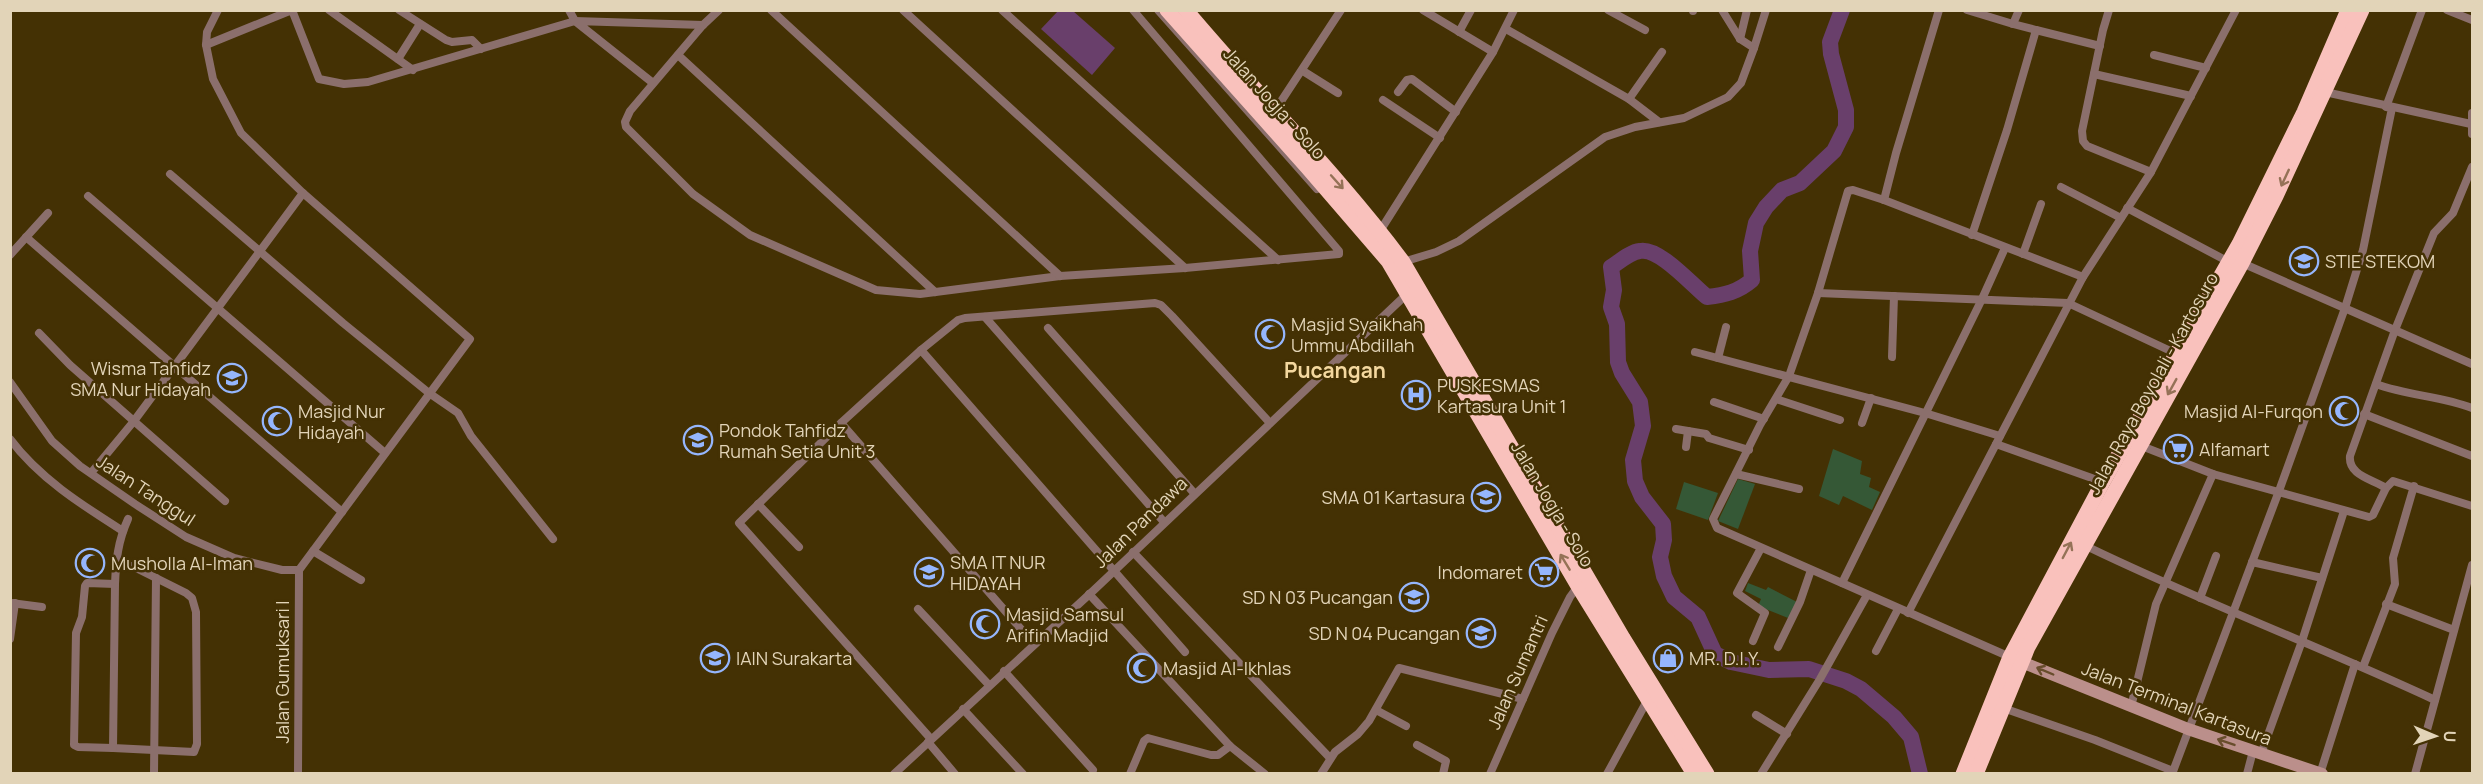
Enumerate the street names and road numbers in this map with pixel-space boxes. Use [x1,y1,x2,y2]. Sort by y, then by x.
street label: Jalan Jogja - Solo [1218,42,1332,164]
street label: Jalan Raya Boyolali - Kartosuro [2081,268,2223,498]
street label: Jalan Jogja - Solo [1506,437,1600,571]
street label: Jalan Tanggul [92,449,200,531]
street label: Jalan Pandawa [1088,471,1192,573]
street label: Jalan Gumuksari I [270,601,294,743]
street label: Jalan Sumantri [1481,611,1553,733]
street label: Jalan Terminal Kartasura [2079,656,2275,750]

